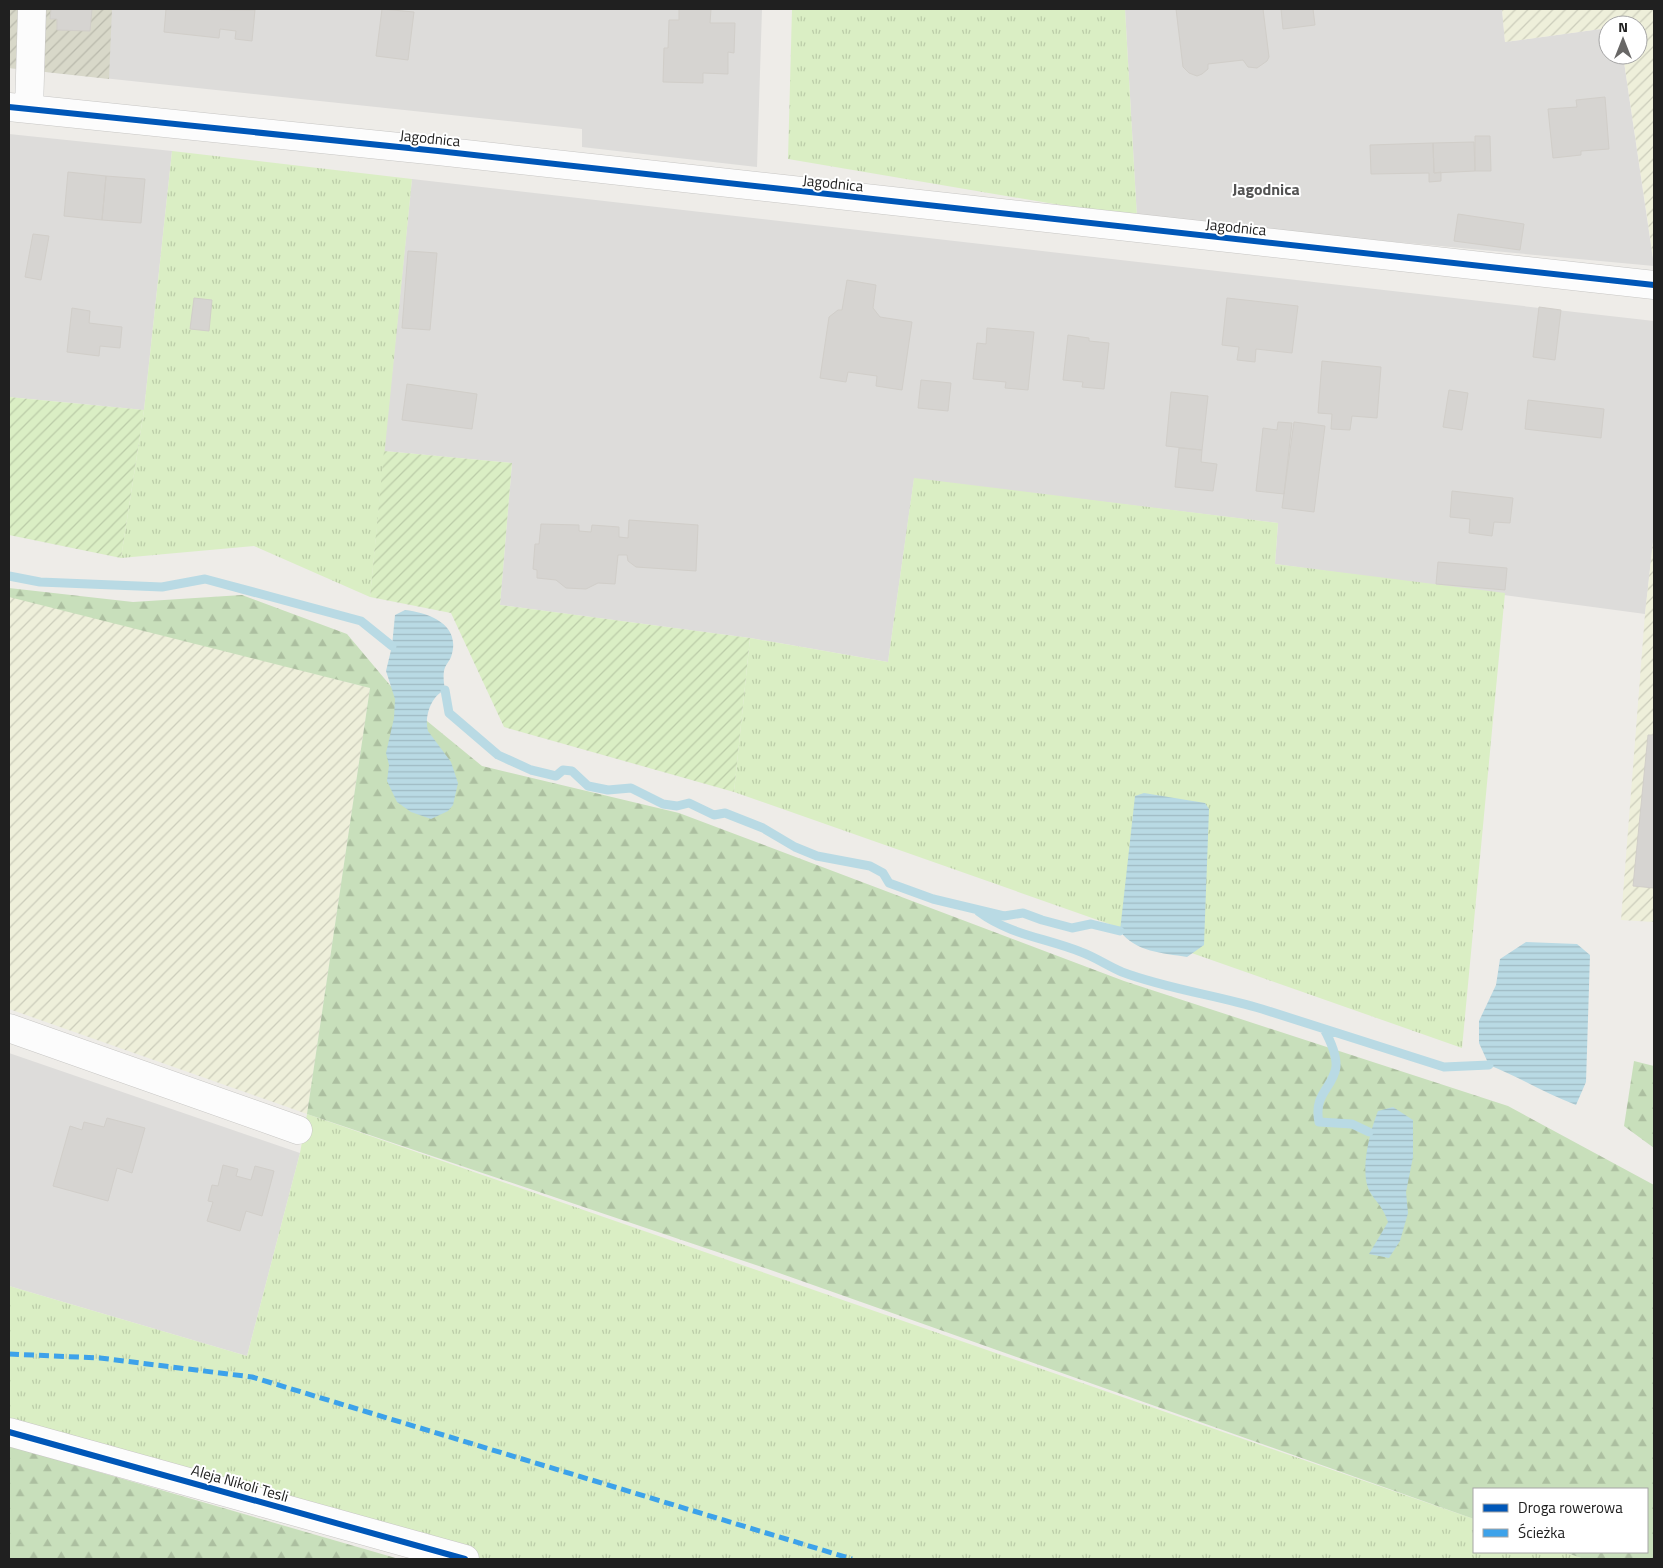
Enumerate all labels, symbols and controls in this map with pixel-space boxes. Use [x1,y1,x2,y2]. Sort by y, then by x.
north arrow [1598,15,1648,65]
text: N [1618,16,1628,37]
street label: Jagodnica [399,123,462,153]
street label: Jagodnica [802,168,865,198]
district label: Jagodnica [1232,177,1300,201]
street label: Jagodnica [1205,212,1268,242]
street label: Aleja Nikoli Tesli [189,1458,291,1508]
legend [1473,1488,1648,1553]
text: Droga rowerowa [1518,1496,1623,1519]
text: Ścieżka [1518,1521,1565,1544]

